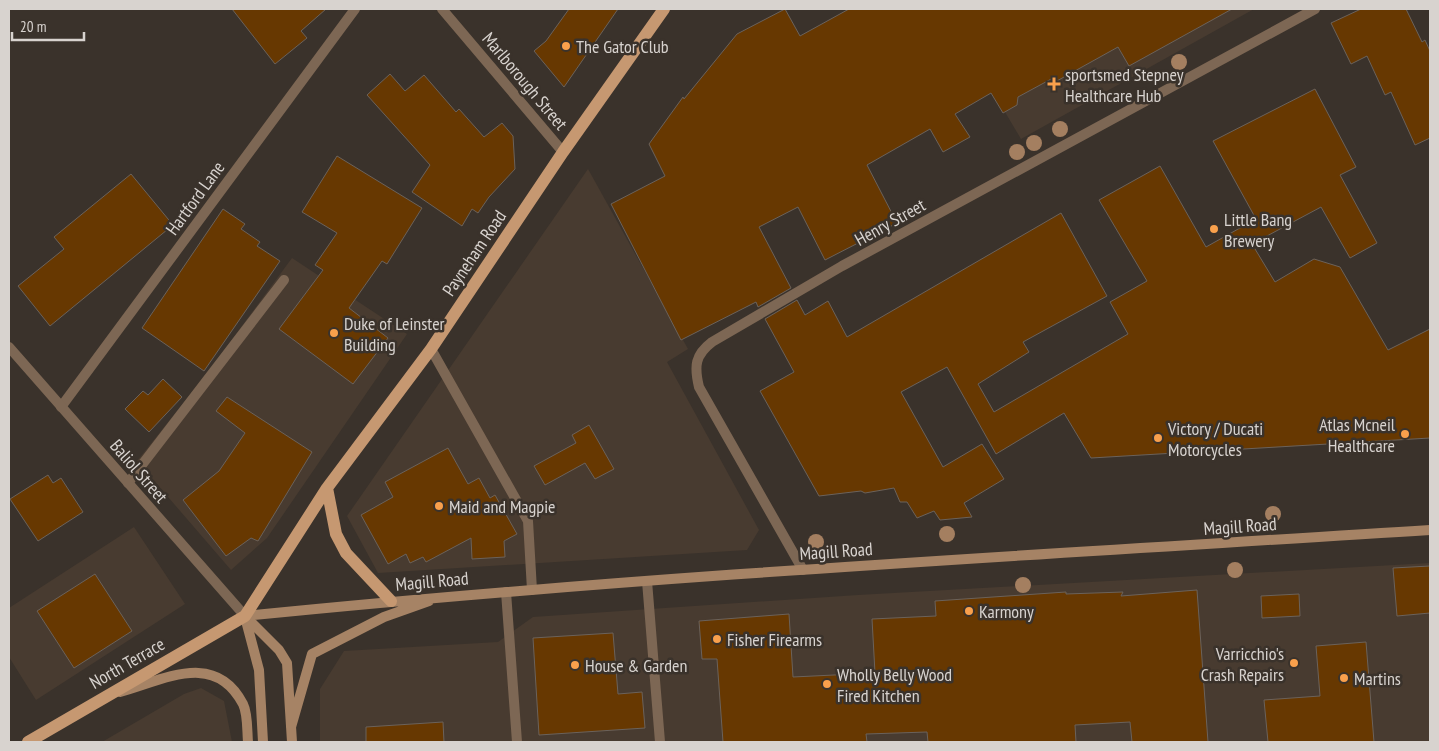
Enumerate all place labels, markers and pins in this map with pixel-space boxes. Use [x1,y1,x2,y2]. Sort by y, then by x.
place label: The Gator Club [576,35,669,58]
marker: The Gator Club [560,40,572,52]
place label: sportsmed Stepney Healthcare Hub [1065,63,1184,107]
marker: sportsmed Stepney Healthcare Hub [1047,77,1061,91]
place label: Little Bang Brewery [1224,208,1292,252]
marker: Little Bang Brewery [1208,223,1220,235]
place label: Duke of Leinster Building [344,312,445,356]
marker: Duke of Leinster Building [328,327,340,339]
place label: Atlas Mcneil Healthcare [1319,413,1396,457]
place label: Victory / Ducati Motorcycles [1167,417,1263,461]
marker: Atlas Mcneil Healthcare [1399,428,1411,440]
marker: Victory / Ducati Motorcycles [1152,432,1164,444]
place label: Maid and Magpie [449,495,556,518]
marker: Maid and Magpie [433,500,445,512]
place label: Karmony [979,600,1034,623]
marker: Karmony [963,605,975,617]
place label: Fisher Firearms [727,628,822,651]
marker: Fisher Firearms [711,633,723,645]
place label: Varricchio's Crash Repairs [1201,642,1284,686]
place label: House & Garden [585,654,687,677]
marker: Varricchio's Crash Repairs [1288,657,1300,669]
marker: House & Garden [569,659,581,671]
place label: Wholly Belly Wood Fired Kitchen [837,663,952,707]
place label: Martins [1354,667,1401,690]
marker: Martins [1338,672,1350,684]
marker: Wholly Belly Wood Fired Kitchen [821,678,833,690]

